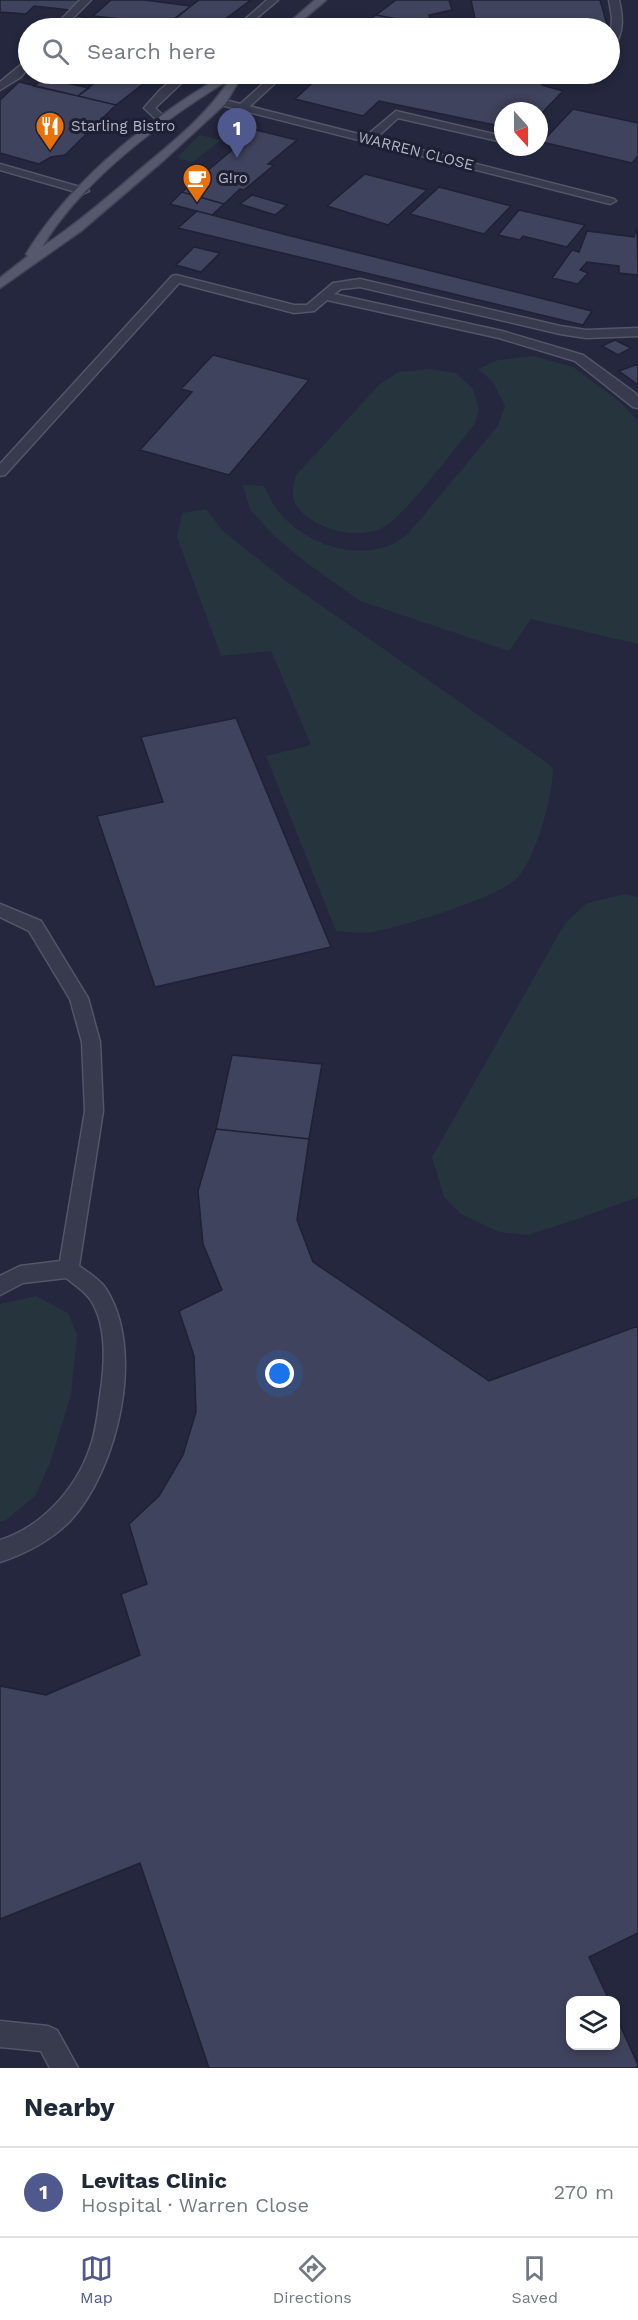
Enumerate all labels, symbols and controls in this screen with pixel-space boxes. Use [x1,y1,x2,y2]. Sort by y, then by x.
search box [18,18,620,84]
icon: search [39,35,72,68]
text: Search here [87,39,216,64]
north arrow [494,102,548,156]
pin: 1 [218,108,256,158]
restaurant icon: Starling Bistro [34,110,66,152]
place label: Starling Bistro [71,117,175,135]
street label: WARREN CLOSE [356,128,476,174]
cafe icon: G!ro [181,162,213,204]
place label: G!ro [218,169,248,187]
your location [265,1359,294,1388]
map controls [566,1996,620,2050]
button: layers [566,1996,620,2050]
text: Nearby [24,2092,115,2122]
text: Levitas Clinic [81,2168,227,2193]
text: 1 [39,2180,48,2204]
text: 270 m [554,2180,614,2204]
text: Hospital · Warren Close [81,2193,309,2217]
tab: Map [80,2252,113,2307]
tab: Directions [273,2252,352,2307]
tab: Saved [512,2252,558,2307]

